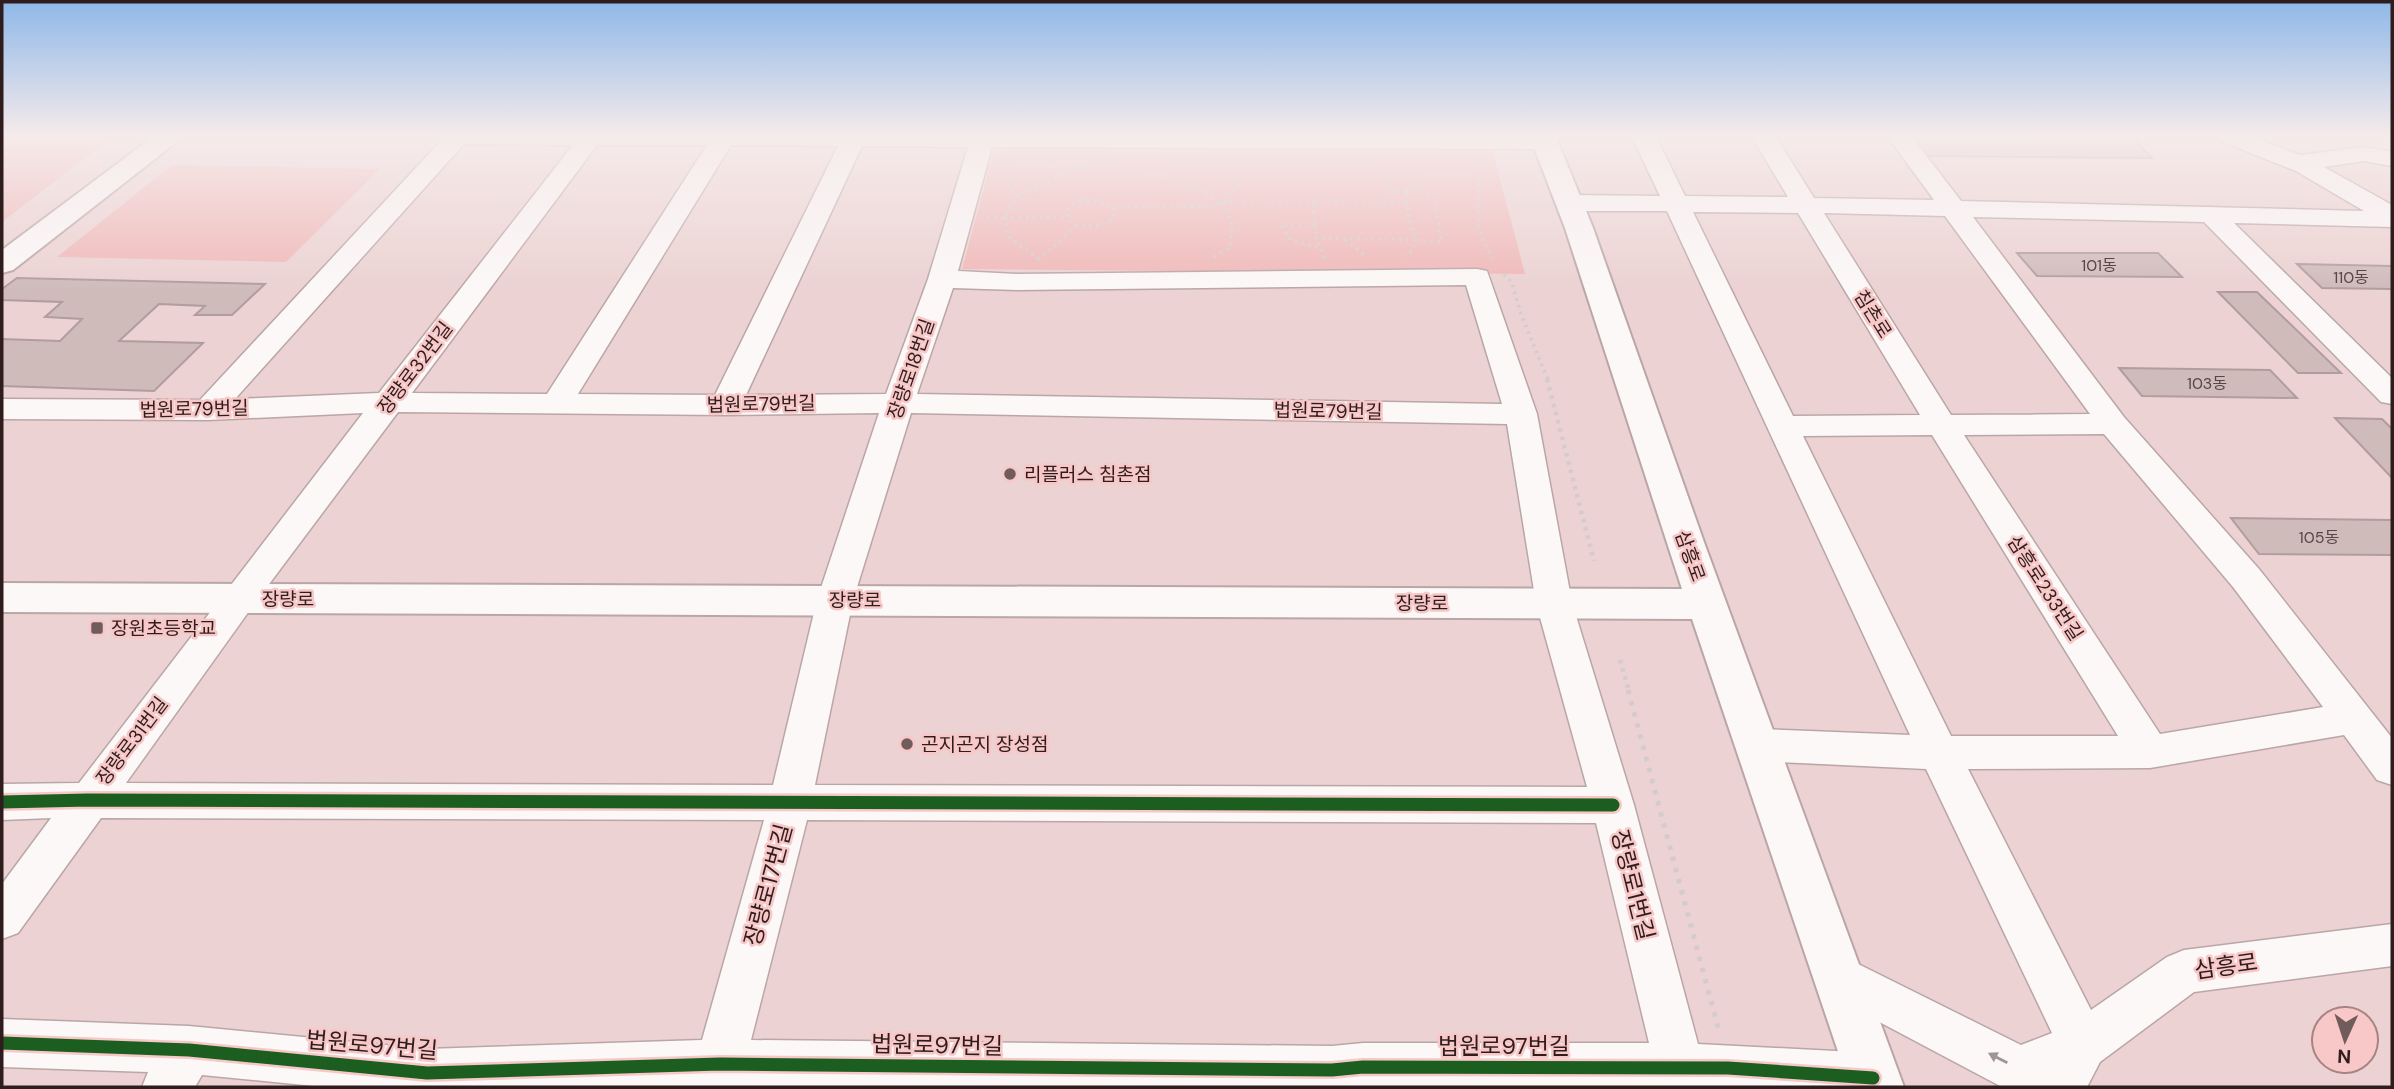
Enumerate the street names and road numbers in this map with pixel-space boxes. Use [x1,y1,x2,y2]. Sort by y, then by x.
street label: 침촌로 [1849,285,1897,343]
street label: 장량로18번길 [882,315,940,423]
street label: 장량로32번길 [372,317,458,419]
street label: 법원로79번길 [706,391,816,417]
street label: 법원로79번길 [139,396,249,422]
street label: 법원로79번길 [1273,398,1383,424]
street label: 삼흥로 [1669,527,1711,585]
street label: 삼흥로233번길 [2002,531,2088,645]
street label: 장량로 [262,587,314,612]
street label: 장량로 [829,588,881,613]
street label: 장량로 [1396,591,1448,616]
street label: 장량로31번길 [91,692,173,790]
street label: 장량로17번길 [737,821,799,949]
street label: 장량로1번길 [1605,827,1661,943]
street label: 삼흥로 [2192,947,2260,985]
street label: 법원로97번길 [305,1024,439,1066]
street label: 법원로97번길 [871,1029,1003,1061]
street label: 법원로97번길 [1438,1031,1570,1061]

